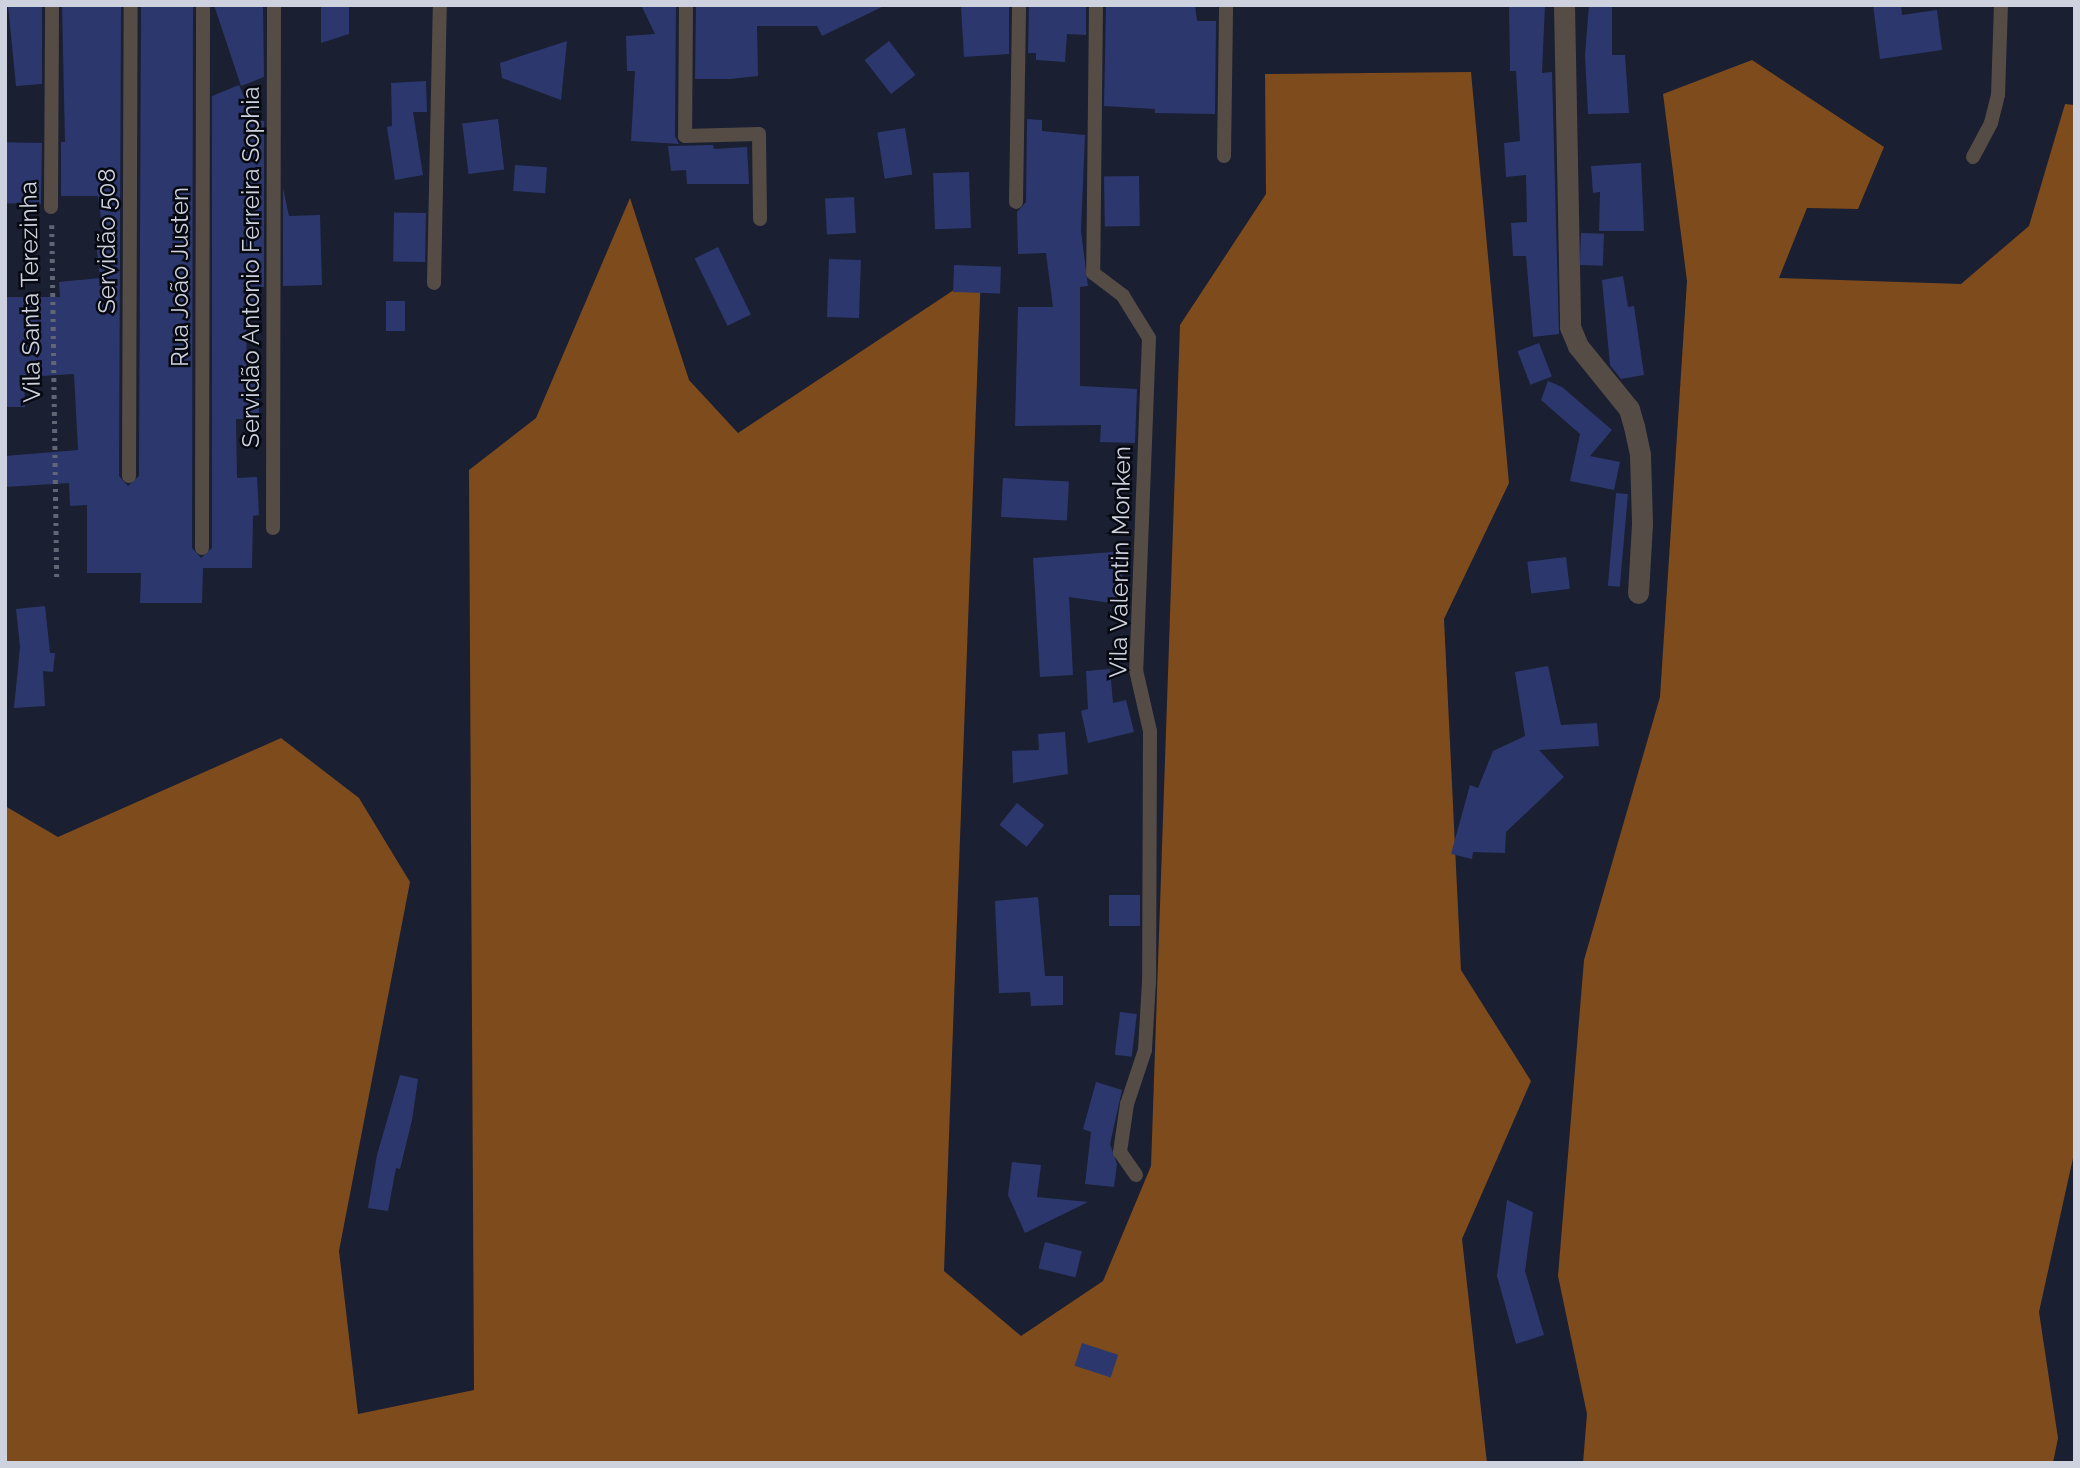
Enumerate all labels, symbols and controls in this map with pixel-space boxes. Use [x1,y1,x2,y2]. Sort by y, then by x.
street label: Servidão Antonio Ferreira Sophia [237,86,265,448]
street label: Servidão 508 [93,168,121,314]
street label: Vila Santa Terezinha [14,181,46,403]
street label: Rua João Justen [166,186,194,368]
street label: Vila Valentin Monken [1104,446,1136,678]

